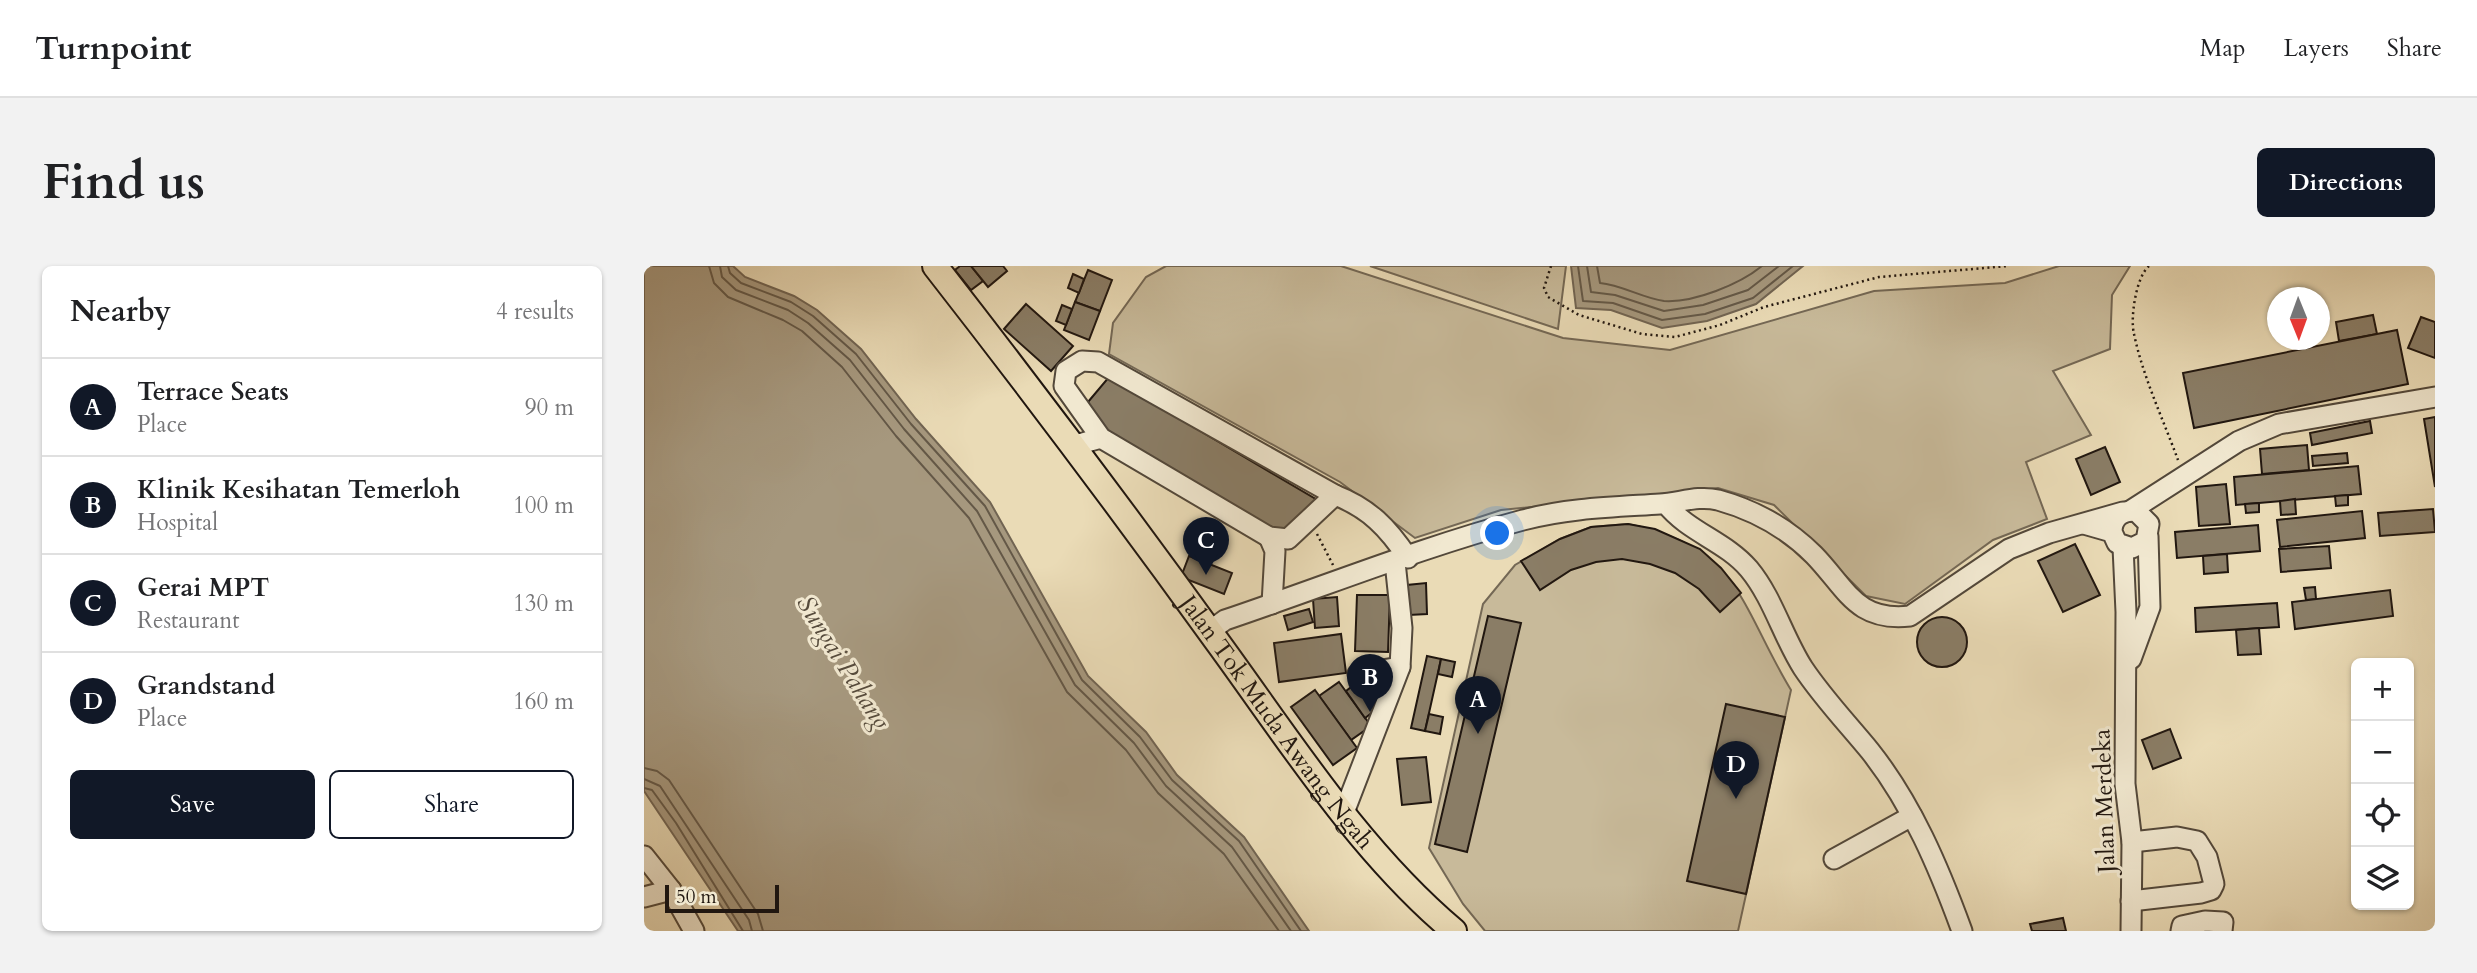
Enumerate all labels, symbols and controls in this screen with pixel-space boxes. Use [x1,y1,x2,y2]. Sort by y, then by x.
text: Turnpoint [35,26,191,71]
text: Map [2200,32,2246,65]
text: Layers [2284,32,2349,65]
text: Share [2387,32,2442,65]
button: Directions [2257,148,2435,217]
text: Find us [42,149,205,216]
north arrow [2267,287,2330,350]
text: Nearby [70,291,171,332]
text: 4 results [496,296,574,327]
text: Terrace Seats [137,374,289,409]
text: A [84,392,102,423]
text: 90 m [525,392,574,423]
text: Place [137,409,187,440]
text: Klinik Kesihatan Temerloh [137,472,460,507]
text: B [85,490,101,521]
text: 100 m [513,490,574,521]
text: Hospital [137,507,218,538]
your location [1480,516,1514,550]
pin: C [1183,517,1229,575]
text: Gerai MPT [137,570,269,605]
street label: Jalan Tok Muda Awang Ngah [1170,586,1381,856]
text: C [84,588,102,619]
text: 130 m [513,588,574,619]
water label: Sungai Pahang [788,588,899,737]
text: Restaurant [137,605,240,636]
pin: B [1347,654,1393,712]
map controls [2351,658,2414,910]
button: + [2351,658,2414,721]
text: Grandstand [137,668,275,703]
pin: A [1455,676,1501,734]
text: D [83,686,103,717]
text: 160 m [513,686,574,717]
text: Place [137,703,187,734]
button: − [2351,721,2414,784]
street label: Jalan Merdeka [2085,728,2124,877]
pin: D [1713,741,1759,799]
button: Save [70,770,315,839]
button: Share [329,770,574,839]
button: locate [2351,784,2414,847]
button: layers [2351,847,2414,910]
scale bar [665,882,779,914]
text: 50 m [676,884,717,910]

